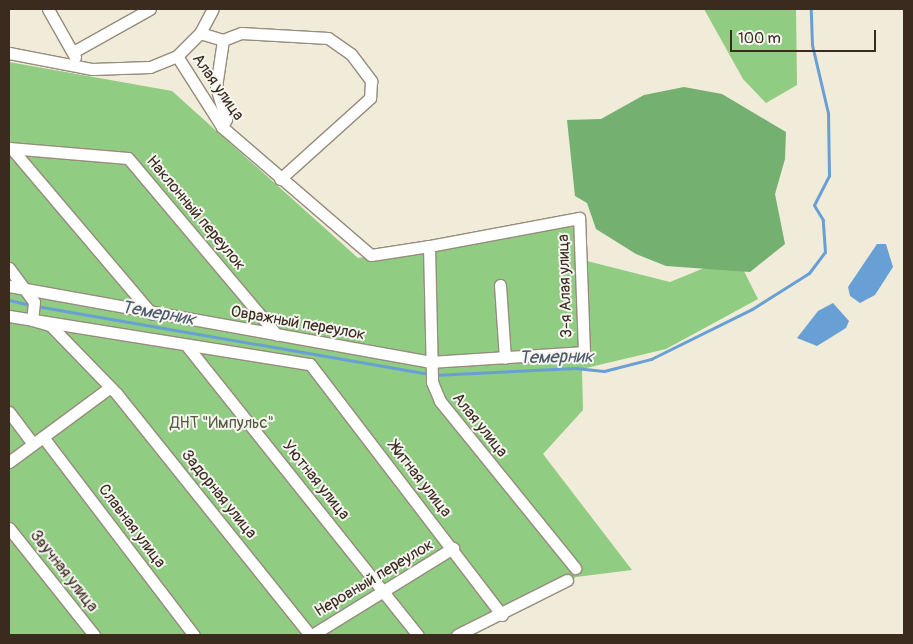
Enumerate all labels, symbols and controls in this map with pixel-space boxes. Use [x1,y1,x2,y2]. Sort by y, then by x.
scale bar [733,20,879,52]
text: 100 m [738,29,781,48]
street label: Алая улица [188,50,248,124]
street label: Наклонный переулок [142,152,250,274]
street label: 3-я Алая улица [554,234,576,338]
water label: Темерник [120,297,196,331]
street label: Овражный переулок [229,302,367,344]
water label: Темерник [519,347,593,369]
street label: Алая улица [448,389,512,461]
park label: ДНТ "Импульс" [170,413,274,433]
street label: Уютная улица [278,437,354,523]
street label: Житная улица [384,437,456,521]
street label: Задорная улица [177,446,261,542]
street label: Славная улица [94,480,170,572]
street label: Звучная улица [26,526,102,616]
street label: Неровный переулок [311,535,437,621]

